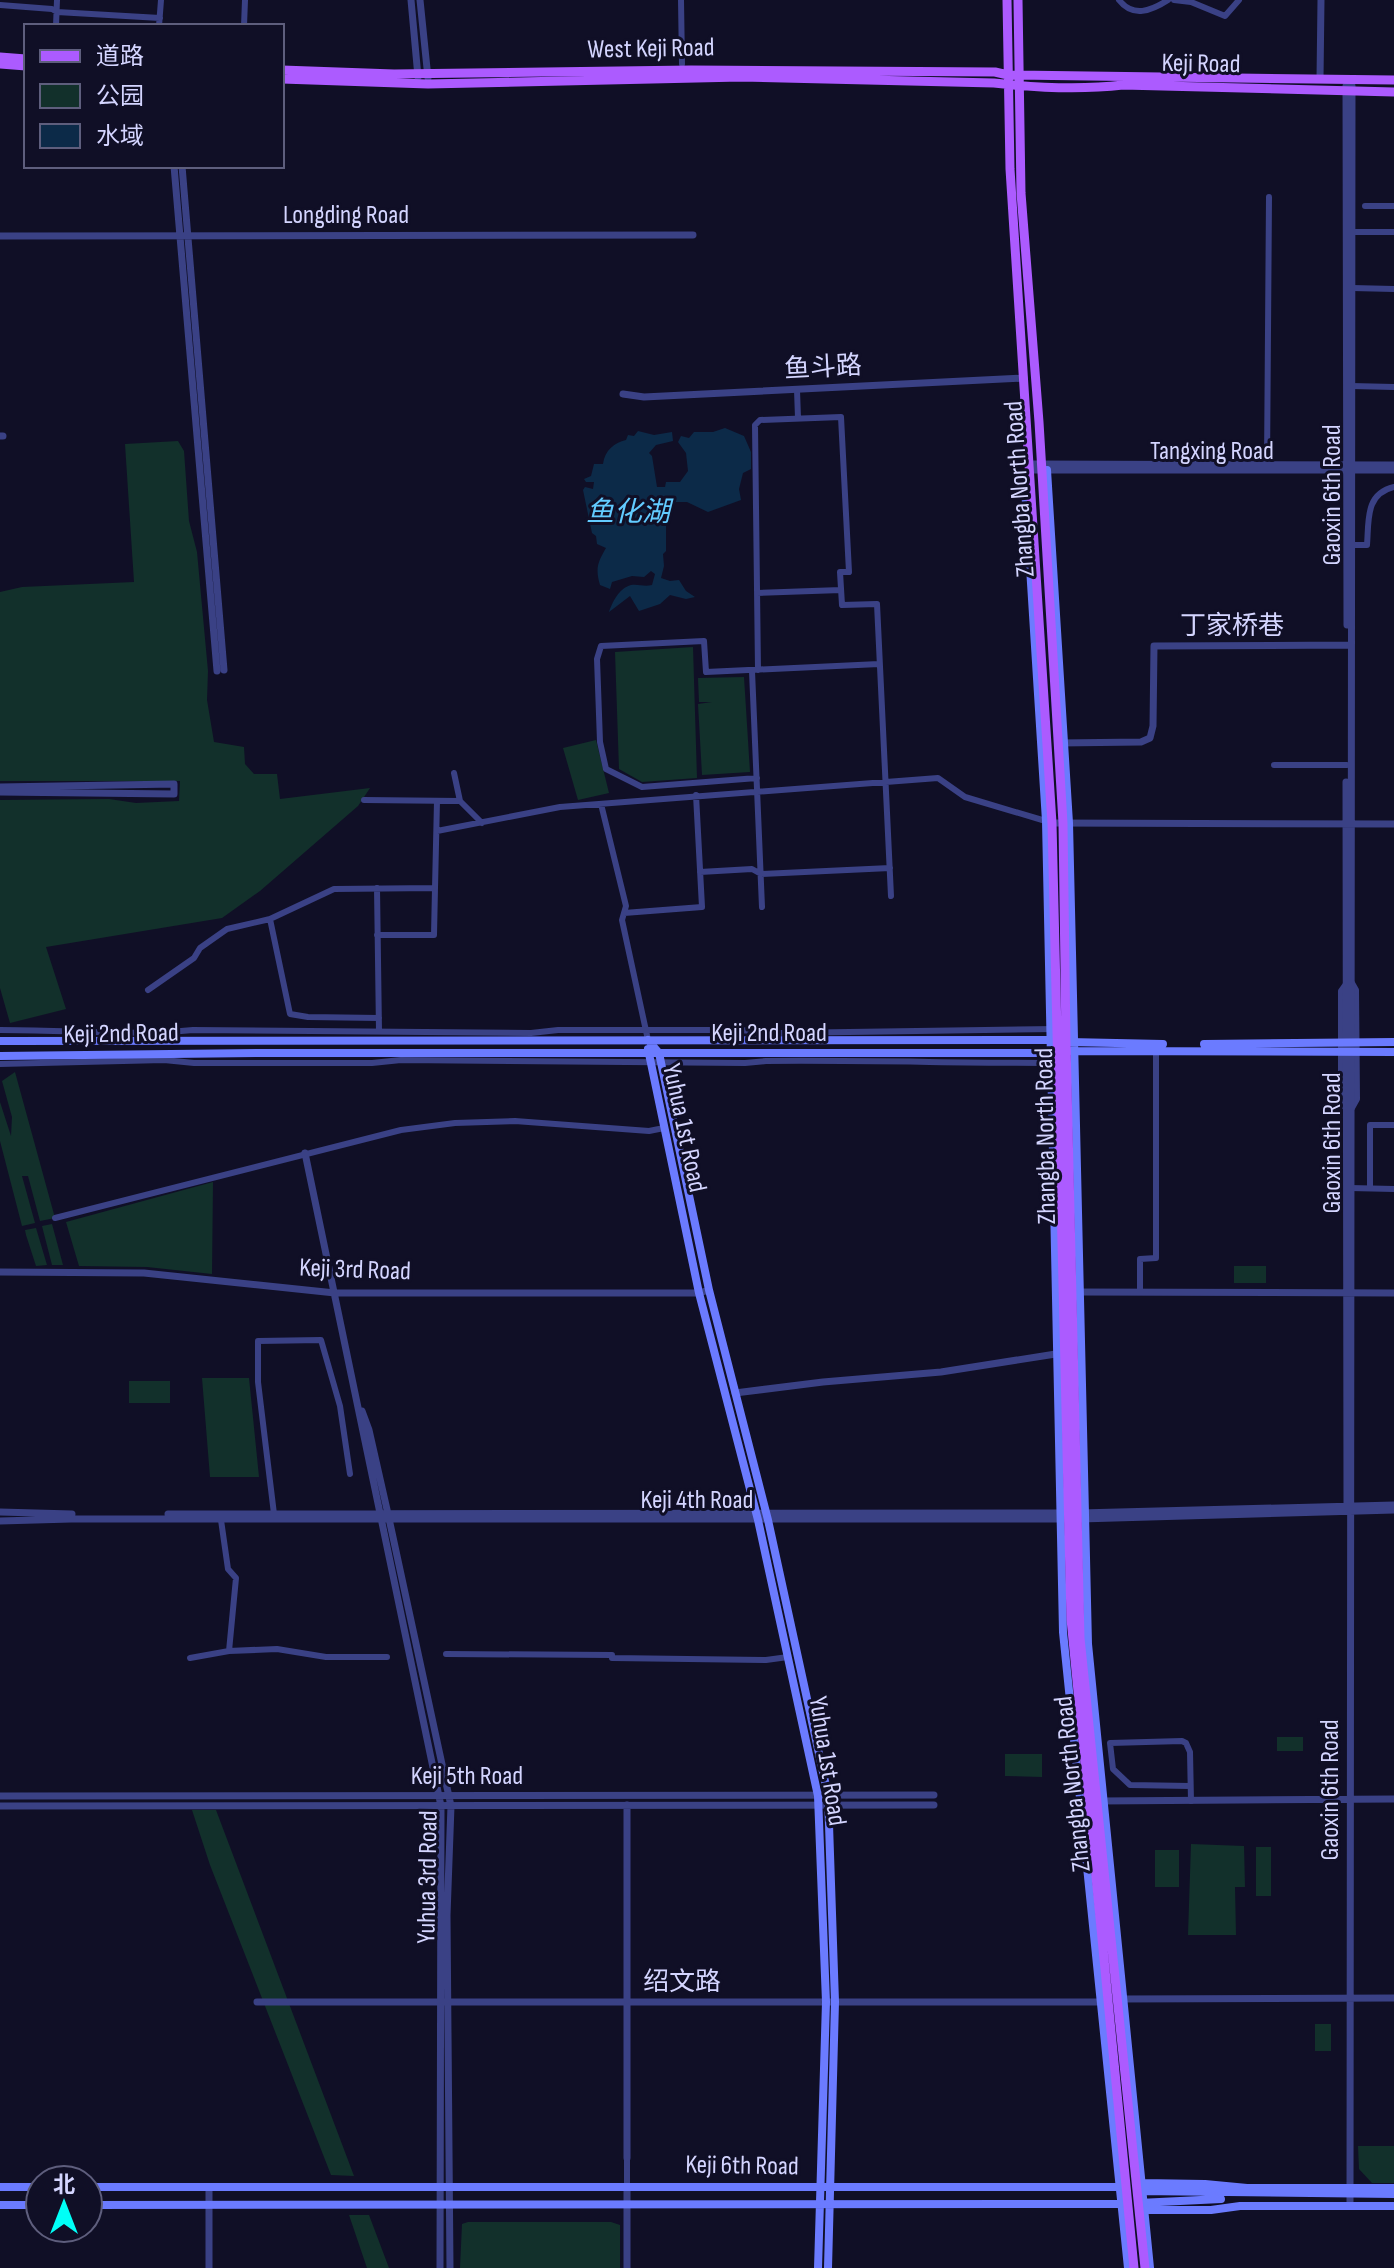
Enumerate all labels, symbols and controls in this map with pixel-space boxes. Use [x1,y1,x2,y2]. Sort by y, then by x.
legend [24,24,284,168]
street label: West Keji Road [587,32,715,66]
text: 道路 [96,42,144,71]
street label: Keji Road [1161,48,1241,80]
text: 公园 [96,82,144,111]
text: 水域 [96,122,144,151]
street label: Longding Road [283,200,409,231]
street label: 鱼斗路 [783,350,863,386]
street label: Zhangba North Road [998,400,1042,578]
street label: Gaoxin 6th Road [1317,424,1348,566]
street label: Tangxing Road [1150,436,1274,467]
water label: 鱼化湖 [586,496,674,529]
street label: 丁家桥巷 [1180,611,1284,642]
street label: Keji 2nd Road [63,1017,179,1051]
street label: Keji 2nd Road [711,1018,827,1049]
street label: Zhangba North Road [1029,1047,1063,1225]
street label: Yuhua 1st Road [655,1061,713,1195]
street label: Gaoxin 6th Road [1317,1072,1348,1214]
street label: Keji 3rd Road [299,1253,411,1287]
street label: Keji 4th Road [641,1485,753,1516]
street label: Yuhua 1st Road [801,1694,853,1828]
street label: Zhangba North Road [1048,1695,1098,1873]
street label: Gaoxin 6th Road [1315,1719,1346,1861]
street label: Keji 5th Road [411,1761,523,1792]
street label: Yuhua 3rd Road [411,1810,445,1944]
street label: 绍文路 [643,1967,721,1998]
street label: Keji 6th Road [685,2150,799,2182]
north arrow [24,2164,104,2244]
text: 北 [53,2172,75,2199]

